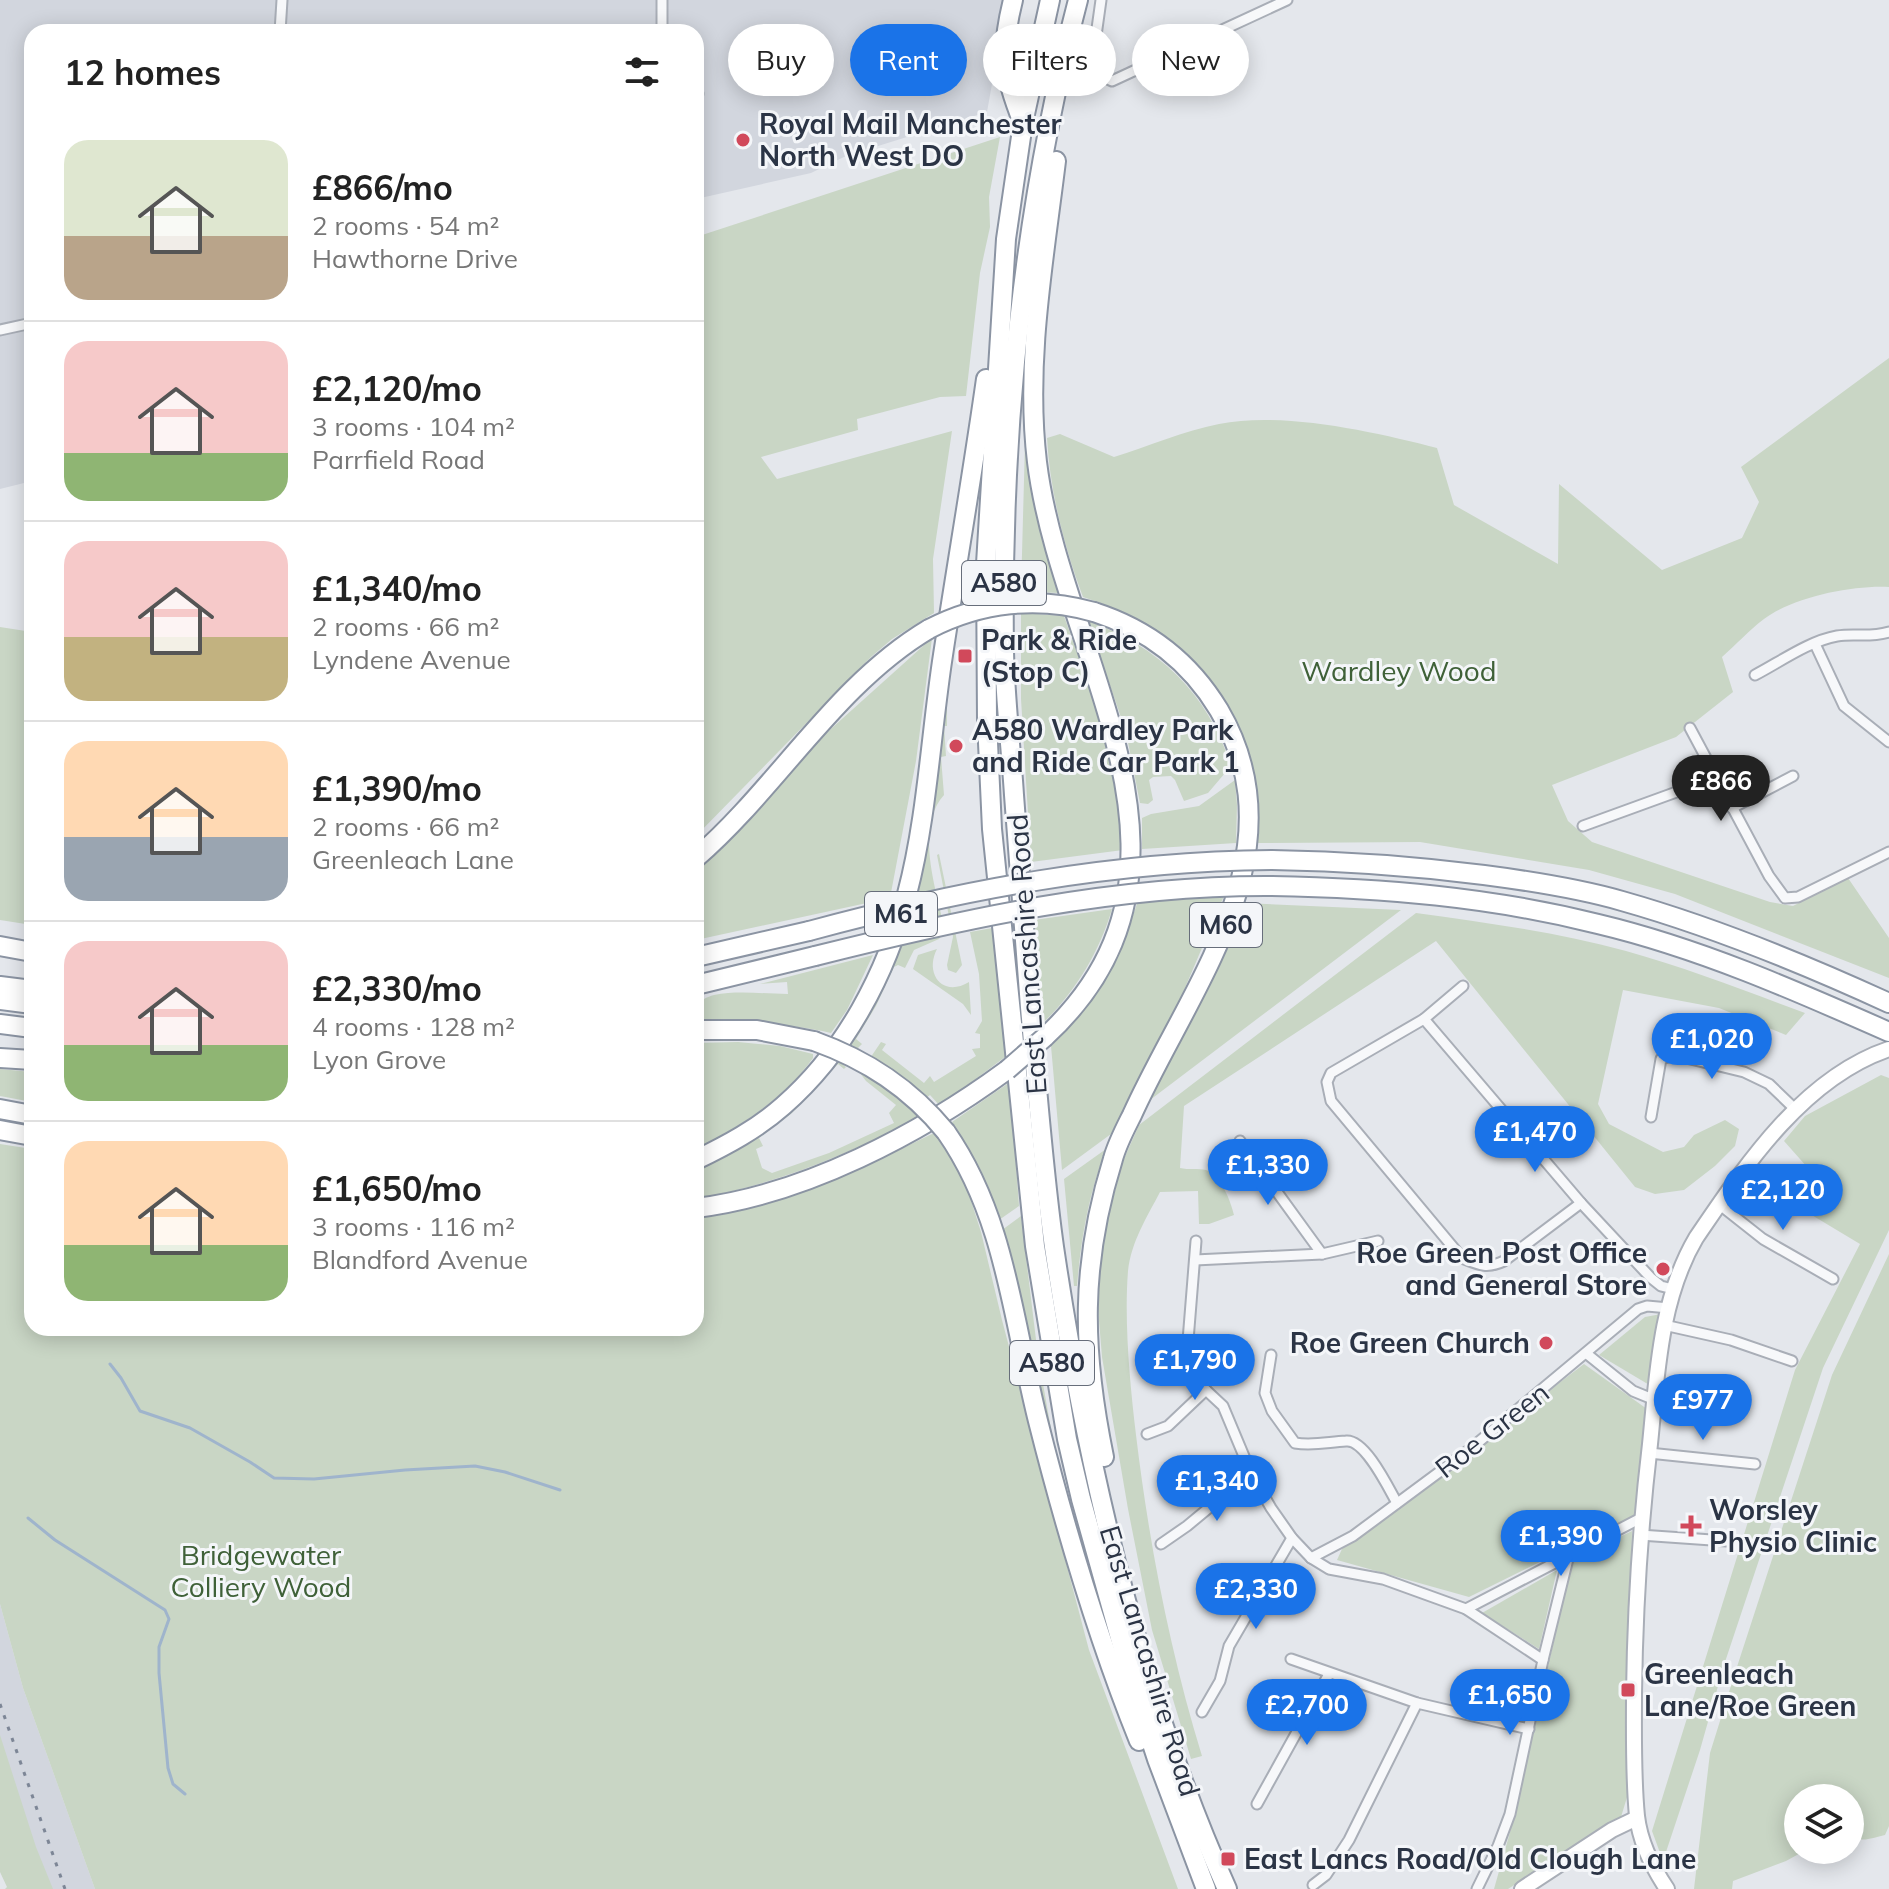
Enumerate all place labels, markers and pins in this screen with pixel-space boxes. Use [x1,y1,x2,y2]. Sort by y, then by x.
place label: Royal Mail Manchester North West DO [759,106,1062,173]
marker: Royal Mail Manchester North West DO [734,131,752,149]
place label: Park & Ride (Stop C) [981,622,1137,689]
marker: Park & Ride (Stop C) [956,647,974,665]
place label: A580 Wardley Park and Ride Car Park 1 [972,712,1240,779]
marker: A580 Wardley Park and Ride Car Park 1 [947,737,965,755]
pin: £866 [1674,755,1768,823]
pin: £1,020 [1647,1013,1777,1081]
pin: £1,470 [1470,1106,1600,1174]
pin: £1,330 [1203,1139,1333,1207]
pin: £2,120 [1718,1164,1848,1232]
place label: Roe Green Post Office and General Store [1356,1235,1647,1302]
marker: Roe Green Post Office and General Store [1654,1260,1672,1278]
place label: Roe Green Church [1290,1325,1530,1360]
pin: £1,790 [1130,1334,1260,1402]
marker: Roe Green Church [1537,1334,1555,1352]
pin: £977 [1656,1374,1750,1442]
pin: £1,340 [1152,1455,1282,1523]
place label: Worsley Physio Clinic [1709,1492,1877,1559]
pin: £1,390 [1496,1510,1626,1578]
marker: Worsley Physio Clinic [1680,1515,1702,1537]
pin: £2,330 [1191,1563,1321,1631]
place label: Greenleach Lane/Roe Green [1644,1656,1856,1723]
pin: £1,650 [1445,1669,1575,1737]
pin: £2,700 [1242,1679,1372,1747]
marker: Greenleach Lane/Roe Green [1619,1681,1637,1699]
place label: East Lancs Road/Old Clough Lane [1244,1841,1696,1876]
marker: East Lancs Road/Old Clough Lane [1219,1850,1237,1868]

